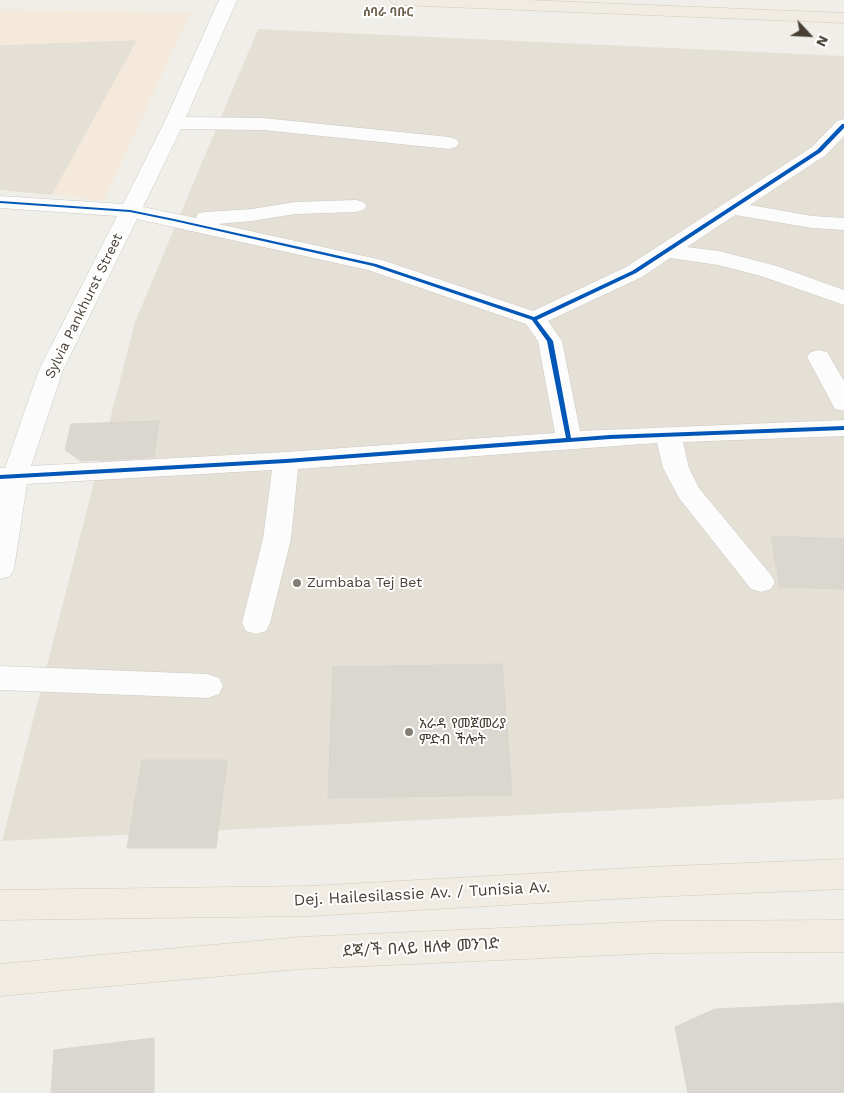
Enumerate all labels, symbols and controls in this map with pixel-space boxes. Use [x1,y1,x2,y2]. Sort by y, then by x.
district label: ሰባራ ባቡር [363,5,413,19]
north arrow [784,10,834,60]
text: N [813,33,832,49]
street label: Sylvia Pankhurst Street [41,231,127,381]
place label: Zumbaba Tej Bet [307,575,422,591]
marker: Zumbaba Tej Bet [291,577,303,589]
place label: አራዳ የመጀመሪያ ምድብ ችሎት [419,716,506,749]
marker: አራዳ የመጀመሪያ ምድብ ችሎት [403,726,415,738]
street label: Dej. Hailesilassie Av. / Tunisia Av. [293,878,551,910]
street label: ደጃ/ች በላይ ዘለቀ መንገድ [342,934,500,962]

